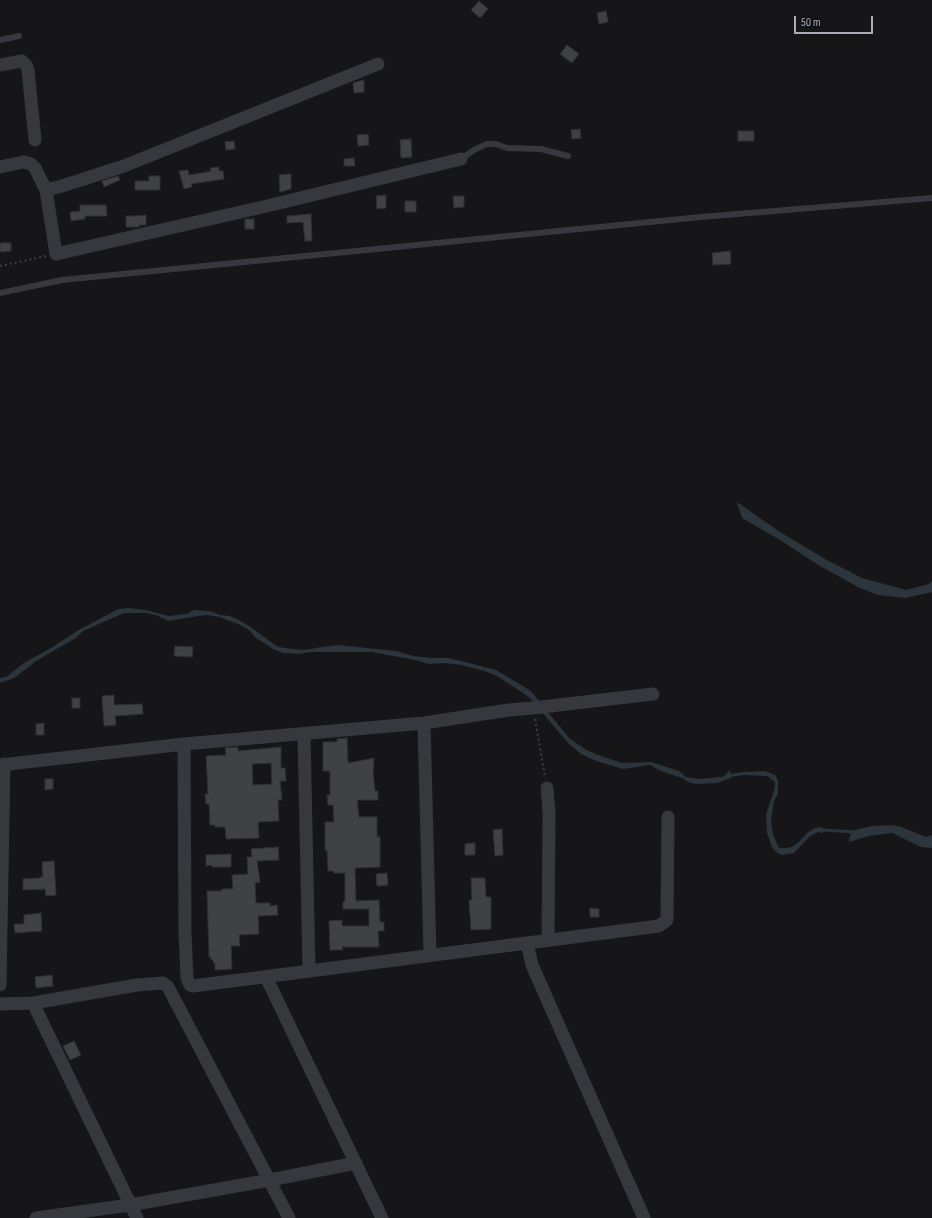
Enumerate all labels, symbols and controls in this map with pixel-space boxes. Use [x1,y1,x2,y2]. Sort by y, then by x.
scale bar [796,8,875,34]
text: 50 m [801,15,821,30]

